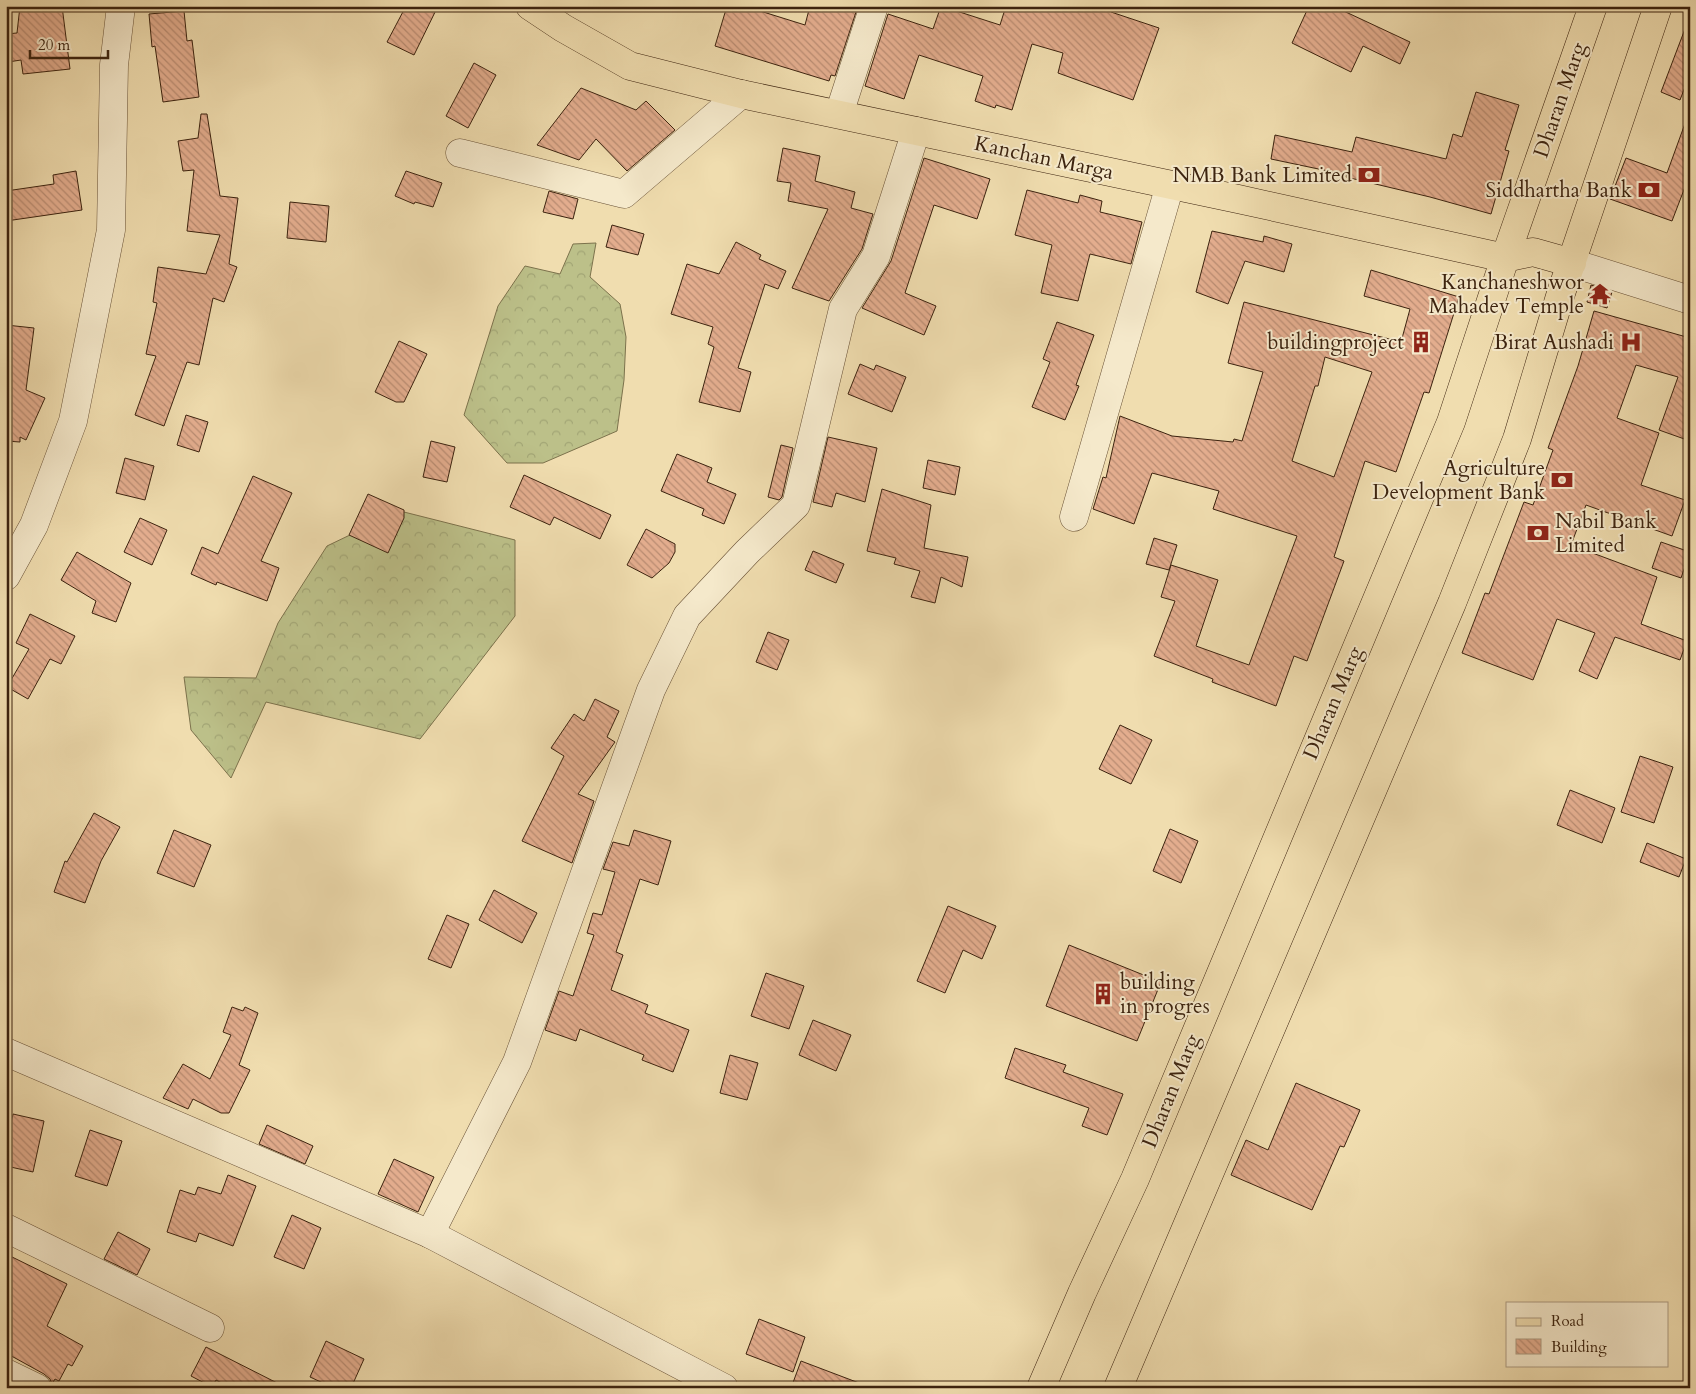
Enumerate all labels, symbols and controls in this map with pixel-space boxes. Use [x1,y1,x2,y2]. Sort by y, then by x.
scale bar [30,28,108,60]
text: 20 m [38,35,70,55]
street label: Dharan Marg [1527,38,1593,162]
street label: Kanchan Marga [972,129,1116,187]
place label: NMB Bank Limited [1173,161,1352,190]
bank icon: NMB Bank Limited [1356,162,1382,188]
place label: Siddhartha Bank [1486,176,1633,205]
bank icon: Siddhartha Bank [1636,177,1662,203]
place label: Kanchaneshwor Mahadev Temple [1429,268,1584,321]
temple icon: Kanchaneshwor Mahadev Temple [1587,281,1613,307]
place label: buildingproject [1267,328,1404,357]
place label: Birat Aushadi [1494,328,1614,357]
building icon: buildingproject [1408,329,1434,355]
hospital icon: Birat Aushadi [1618,329,1644,355]
place label: Agriculture Development Bank [1372,454,1546,507]
bank icon: Agriculture Development Bank [1549,467,1575,493]
place label: Nabil Bank Limited [1555,507,1657,560]
bank icon: Nabil Bank Limited [1525,520,1551,546]
street label: Dharan Marg [1296,642,1370,764]
place label: building in progres [1120,968,1210,1021]
building icon: building in progres [1090,981,1116,1007]
street label: Dharan Marg [1135,1030,1207,1152]
legend [1506,1302,1668,1366]
text: Road [1551,1311,1584,1331]
text: Building [1551,1337,1607,1357]

